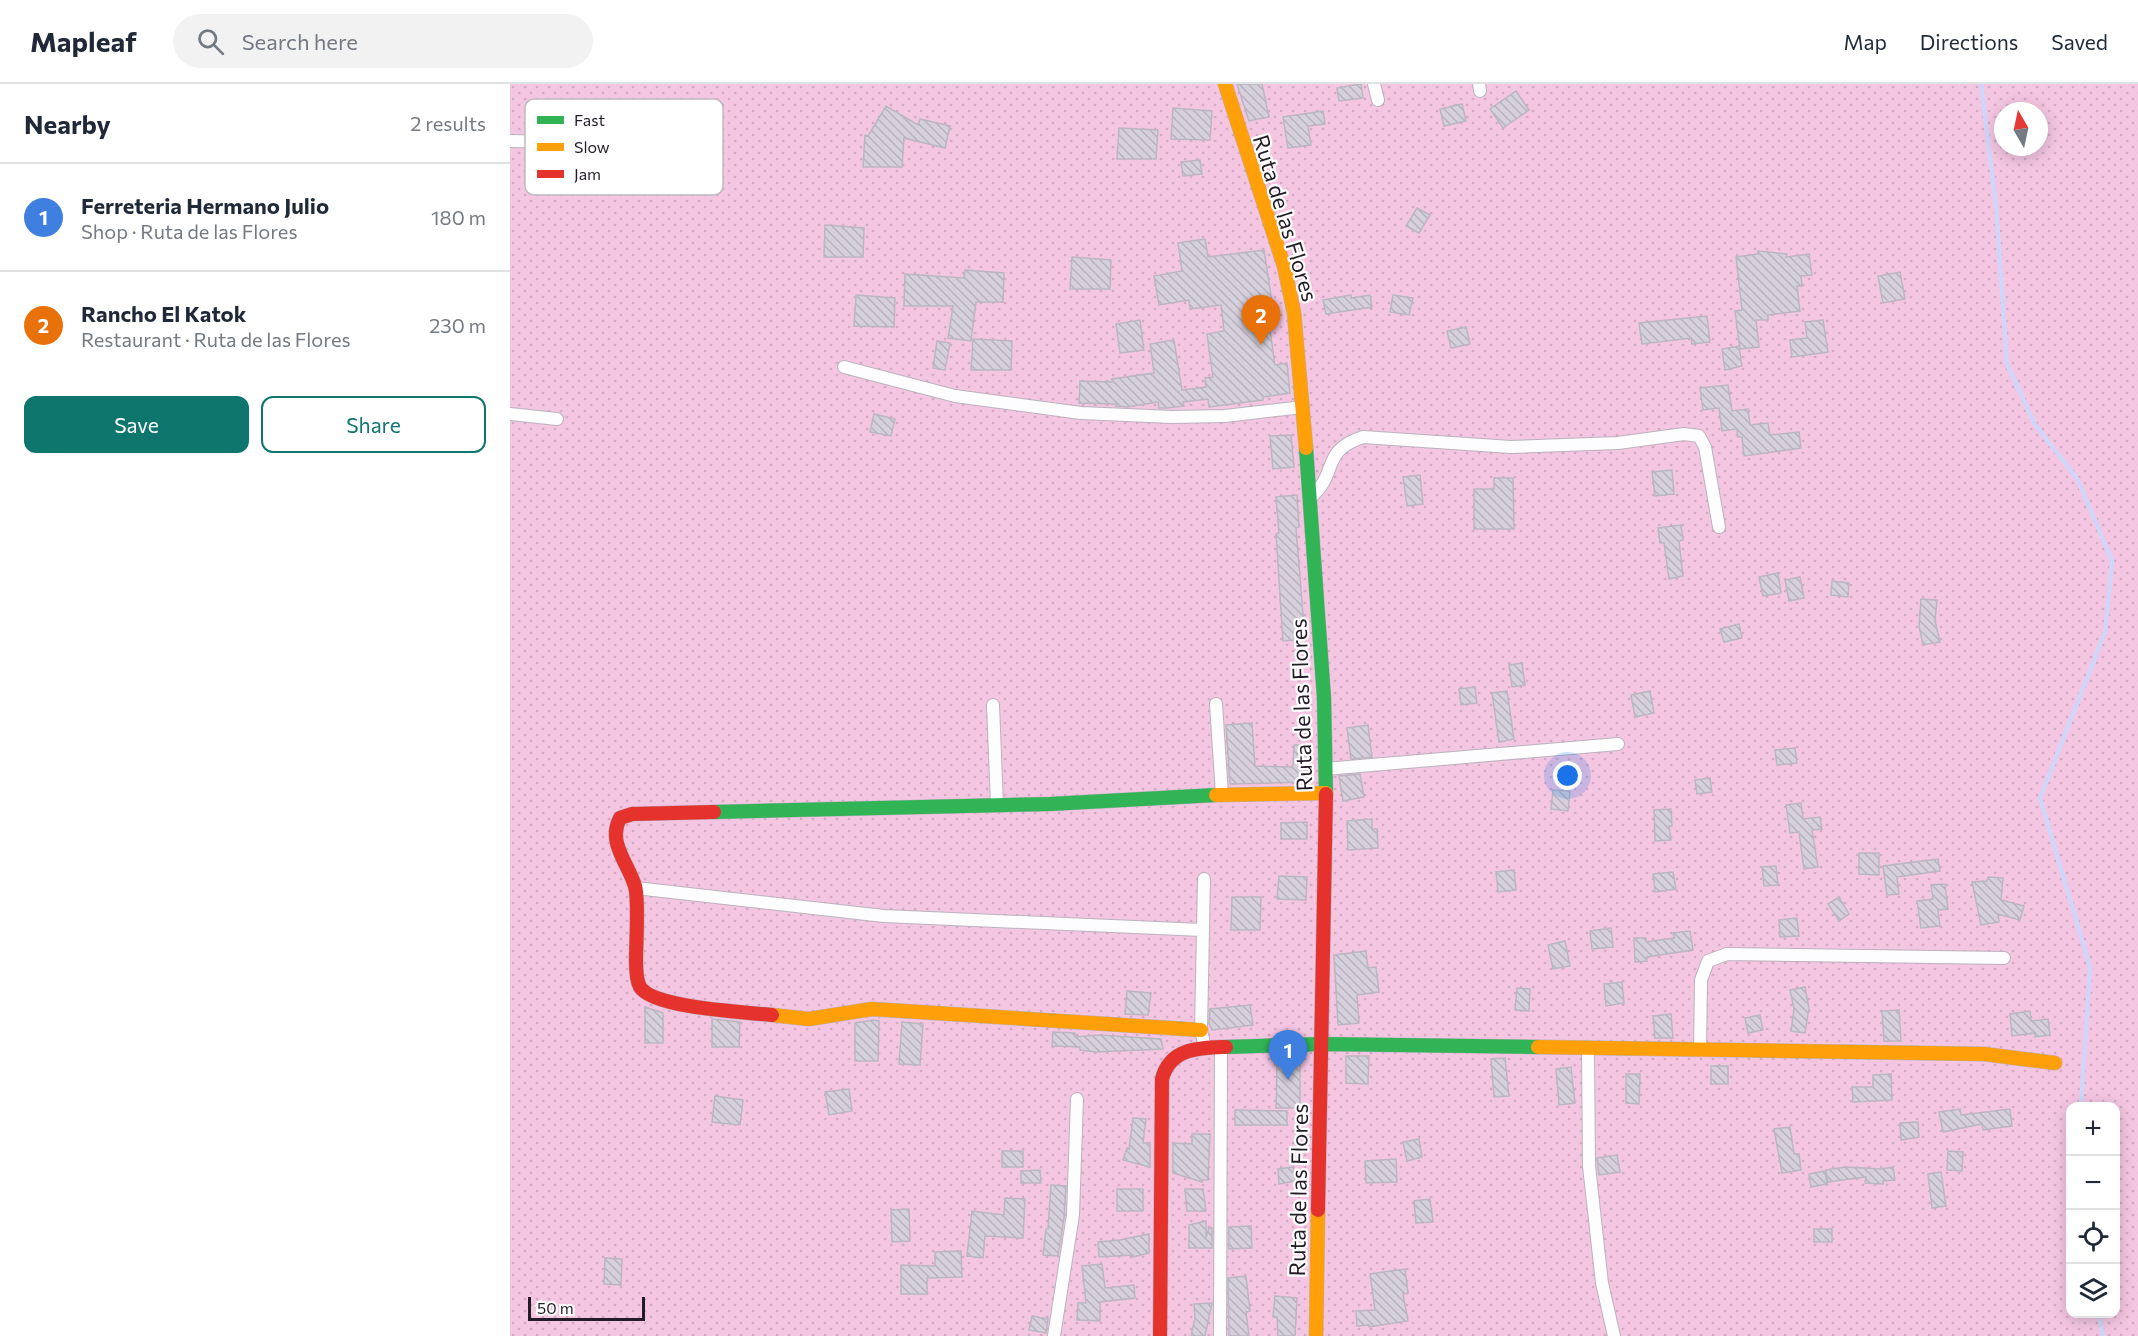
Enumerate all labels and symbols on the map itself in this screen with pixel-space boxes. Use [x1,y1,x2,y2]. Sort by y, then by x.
legend [525,99,723,195]
north arrow [1994,102,2048,156]
text: Fast [574,110,605,129]
street label: Ruta de las Flores [1248,131,1324,305]
text: Slow [574,137,610,156]
text: Jam [574,164,601,183]
pin: 2 [1242,296,1281,345]
street label: Ruta de las Flores [1284,618,1318,792]
your location [1553,761,1582,790]
pin: 1 [1268,1030,1308,1080]
street label: Ruta de las Flores [1283,1103,1313,1277]
scale bar [528,1294,645,1322]

